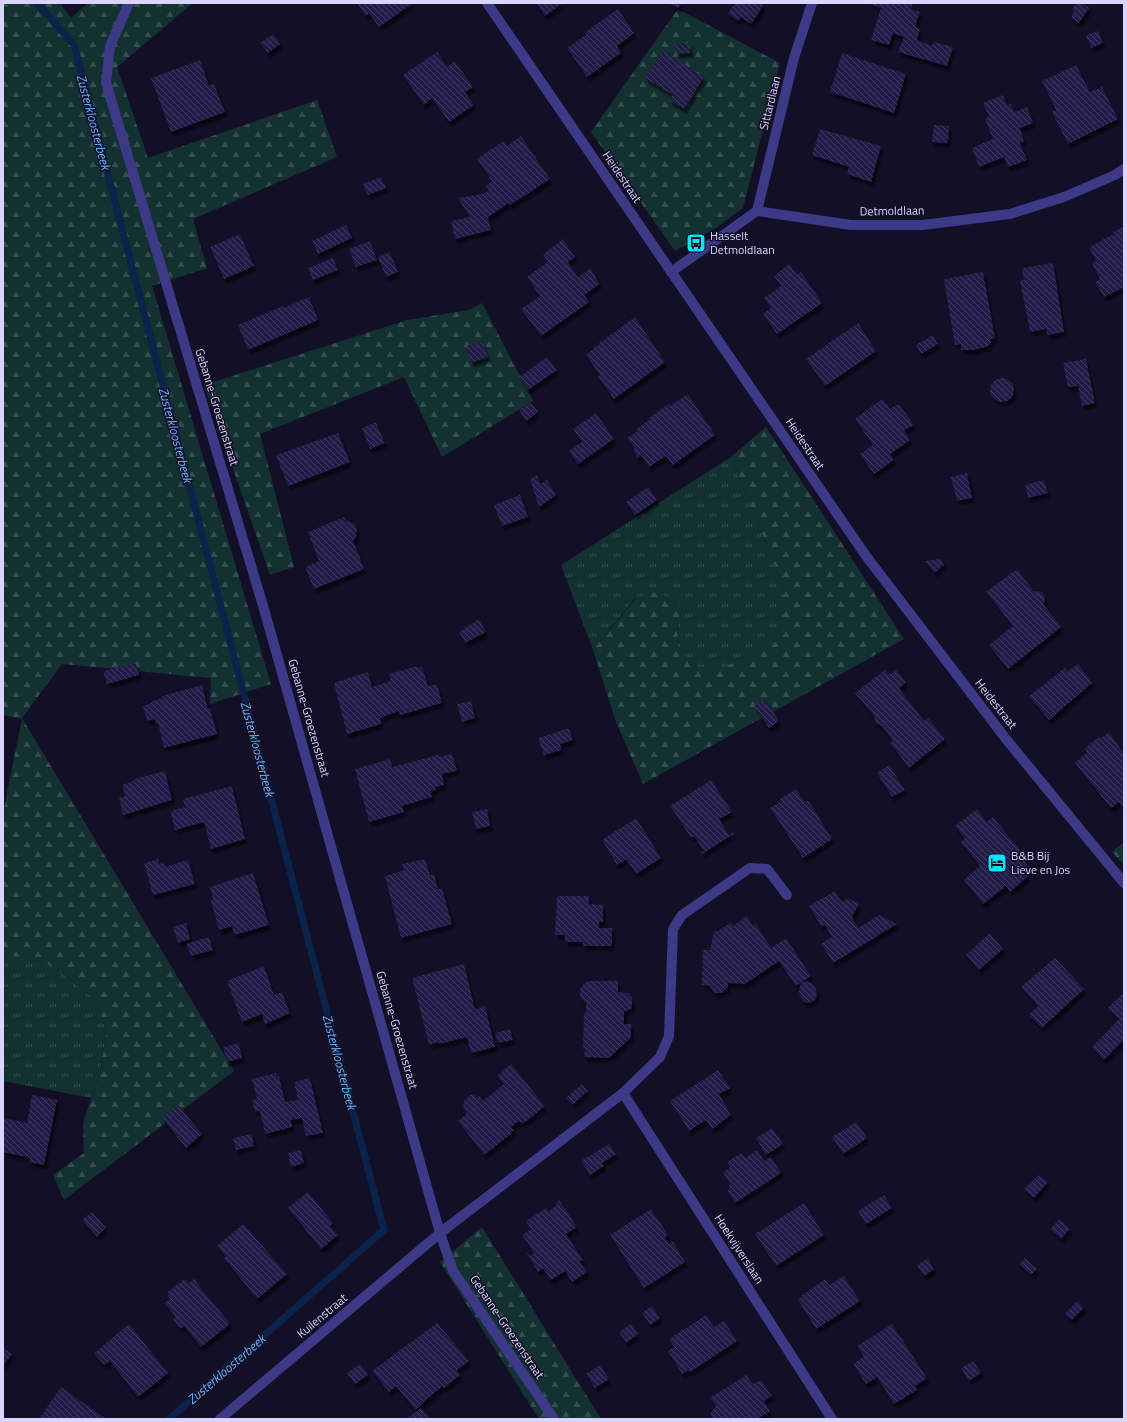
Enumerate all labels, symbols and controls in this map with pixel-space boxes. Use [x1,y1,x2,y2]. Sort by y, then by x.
water label: Zusterkloosterbeek [72,72,117,174]
street label: Sittardlaan [754,74,785,132]
street label: Heidestraat [598,147,647,207]
street label: Detmoldlaan [859,200,925,221]
place label: Hasselt Detmoldlaan [710,226,775,259]
bus stop icon: Hasselt Detmoldlaan [685,232,707,254]
street label: Gebanne-Groezenstraat [191,346,245,469]
water label: Zusterkloosterbeek [154,385,199,487]
street label: Heidestraat [781,414,830,474]
street label: Gebanne-Groezenstraat [284,657,336,780]
street label: Heidestraat [971,674,1023,734]
water label: Zusterkloosterbeek [236,699,281,801]
place label: B&B Bij Lieve en Jos [1011,846,1071,879]
hotel icon: B&B Bij Lieve en Jos [986,852,1008,874]
street label: Gebanne-Groezenstraat [372,969,424,1092]
water label: Zusterkloosterbeek [318,1012,363,1114]
street label: Hoekvijverslaan [710,1210,769,1287]
street label: Gebanne-Groezenstraat [465,1271,550,1383]
street label: Kuilenstraat [292,1288,352,1343]
water label: Zusterkloosterbeek [182,1328,271,1409]

